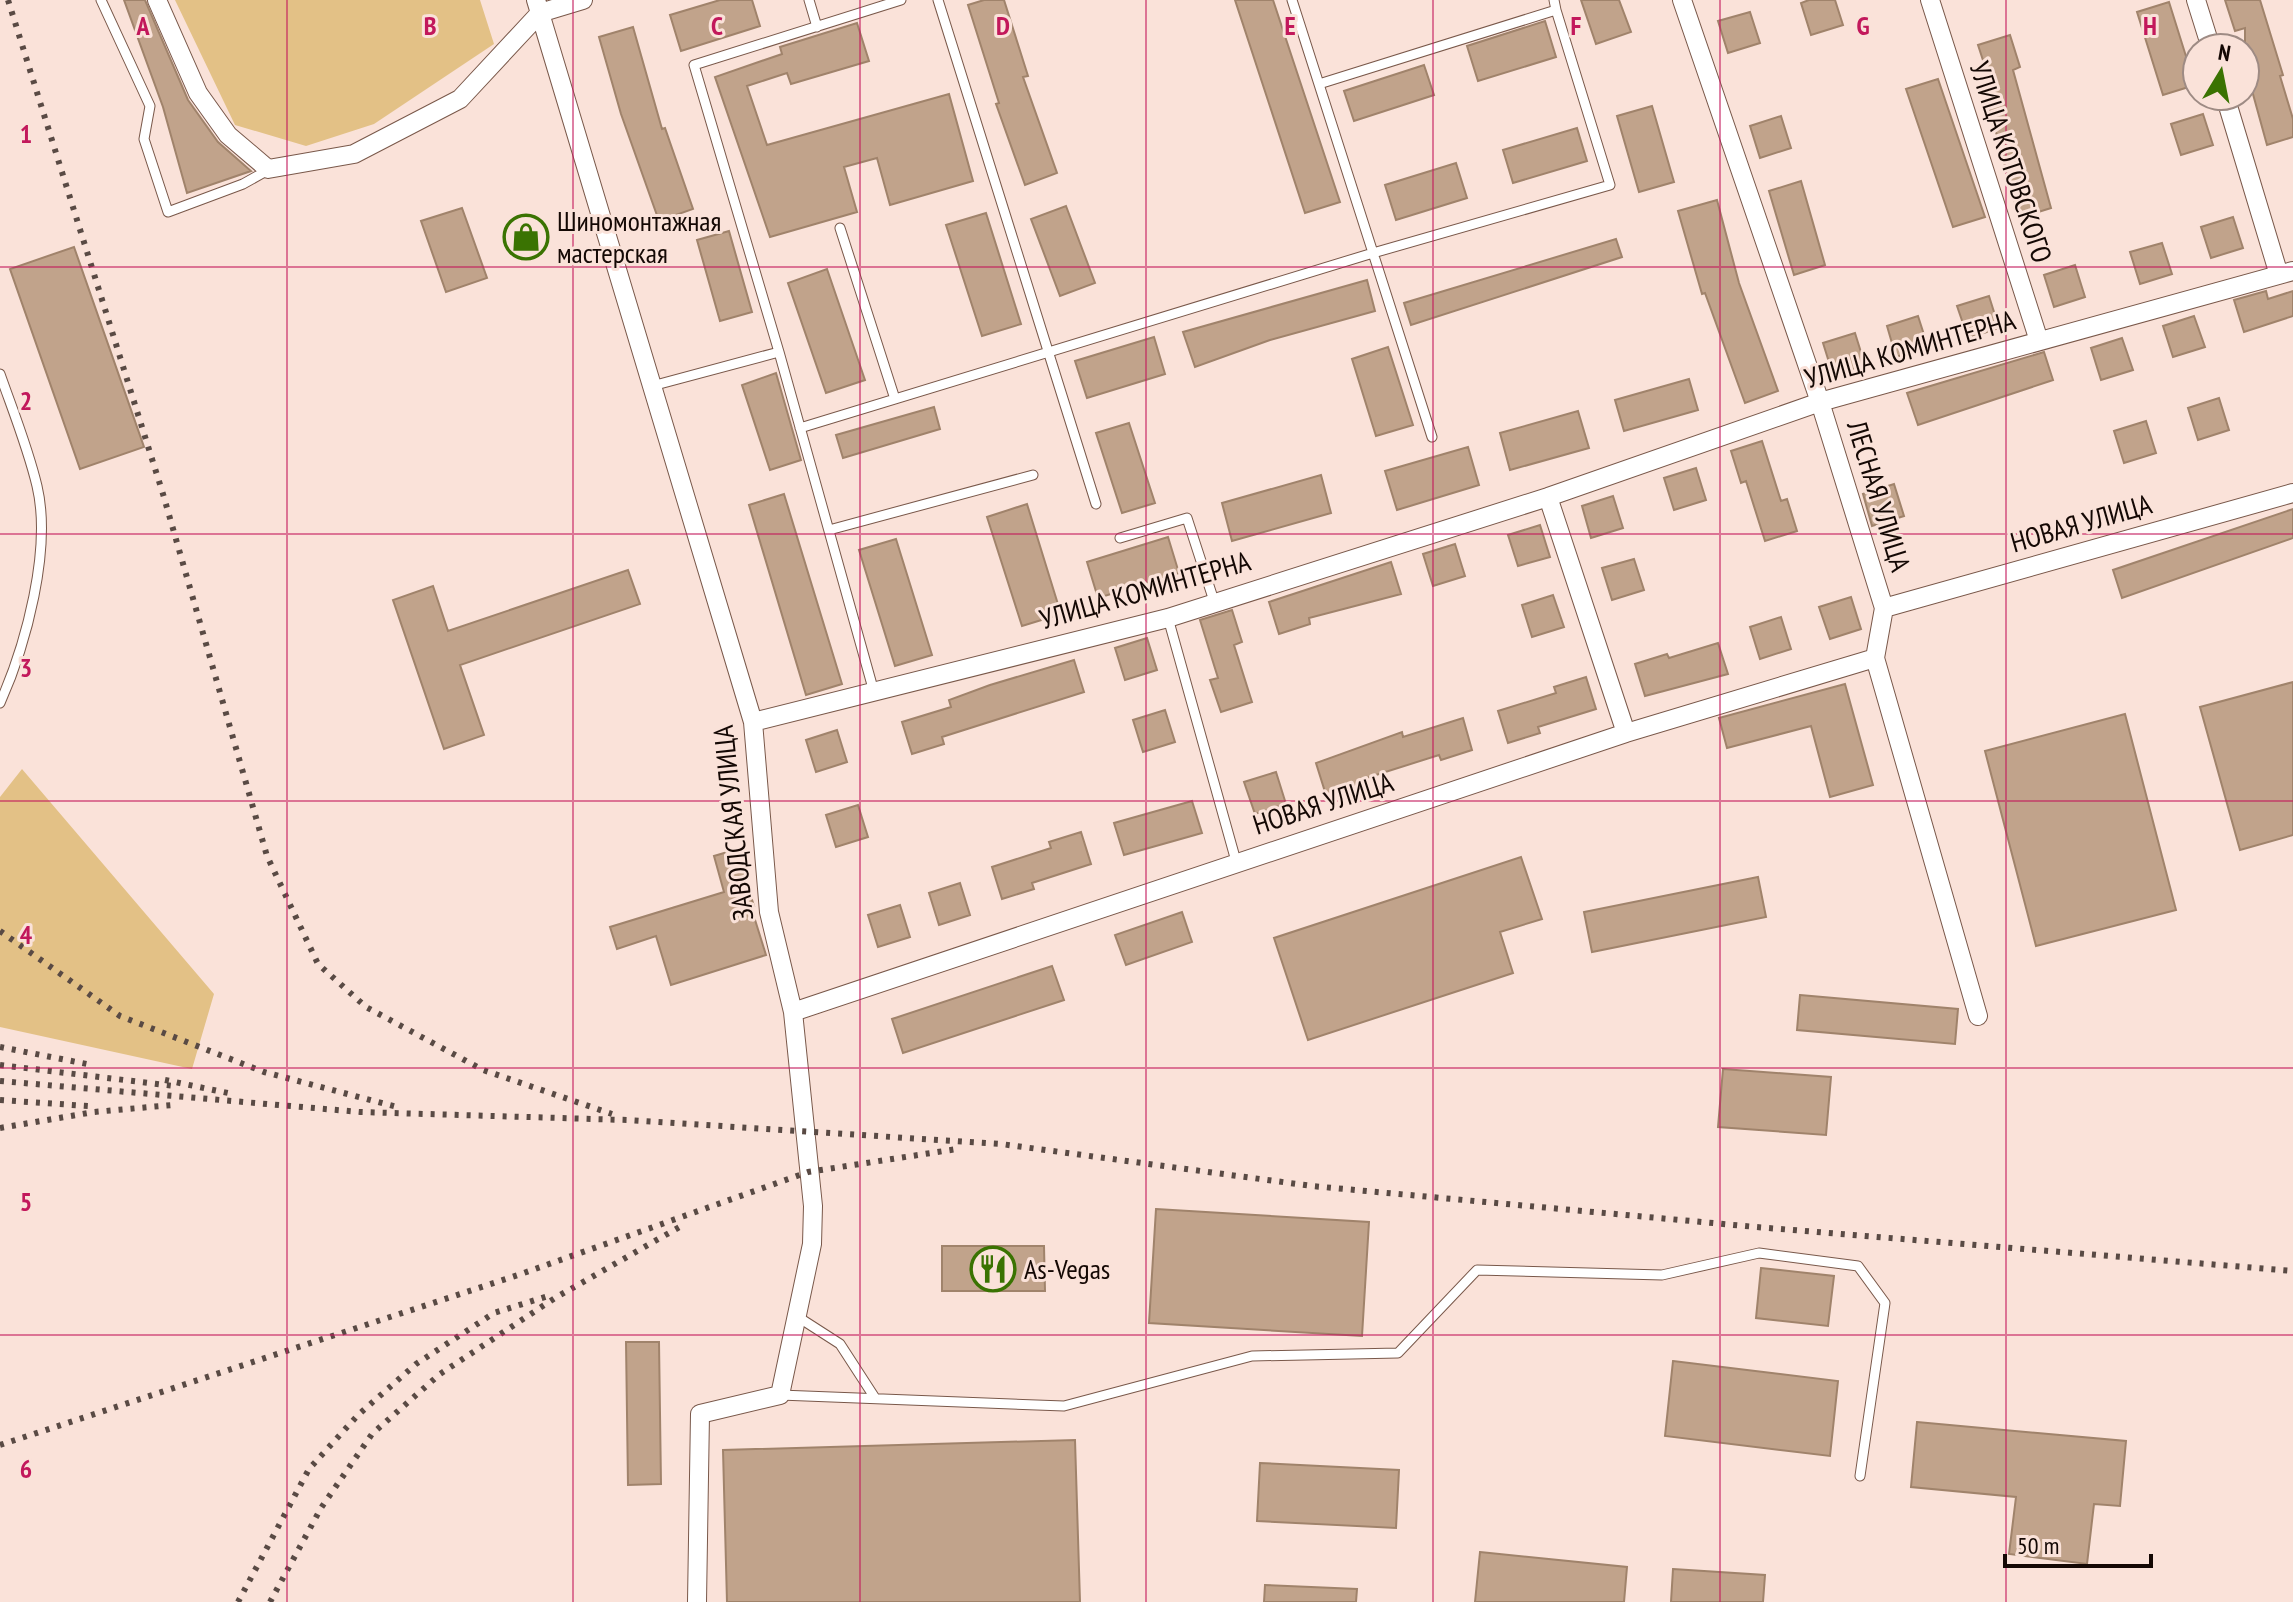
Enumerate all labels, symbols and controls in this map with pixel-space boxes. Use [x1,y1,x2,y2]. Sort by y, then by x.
text: A [135,9,150,42]
text: B [424,9,437,42]
text: C [711,9,723,42]
text: D [996,9,1010,42]
text: E [1284,9,1296,42]
text: F [1571,9,1582,42]
text: G [1856,9,1870,42]
text: H [2143,9,2157,42]
north arrow [2181,32,2261,112]
text: N [2216,37,2233,67]
street label: УЛИЦА КОТОВСКОГО [1962,57,2061,267]
text: 1 [20,117,32,150]
place label: Шиномонтажная мастерская [557,202,721,271]
shop icon: Шиномонтажная мастерская [502,213,550,261]
street label: УЛИЦА КОМИНТЕРНА [1800,301,2020,396]
text: 2 [20,384,32,417]
street label: ЛЕСНАЯ УЛИЦА [1839,415,1920,576]
street label: НОВАЯ УЛИЦА [2006,485,2157,560]
street label: УЛИЦА КОМИНТЕРНА [1035,542,1255,637]
text: 3 [20,651,32,684]
street label: ЗАВОДСКАЯ УЛИЦА [704,723,761,923]
street label: НОВАЯ УЛИЦА [1248,762,1398,843]
text: 4 [20,918,33,951]
text: 5 [20,1185,32,1218]
restaurant icon: As-Vegas [969,1245,1017,1293]
place label: As-Vegas [1024,1250,1110,1287]
text: 6 [20,1452,32,1485]
scale bar [2005,1518,2151,1568]
text: 50 m [2017,1530,2059,1561]

